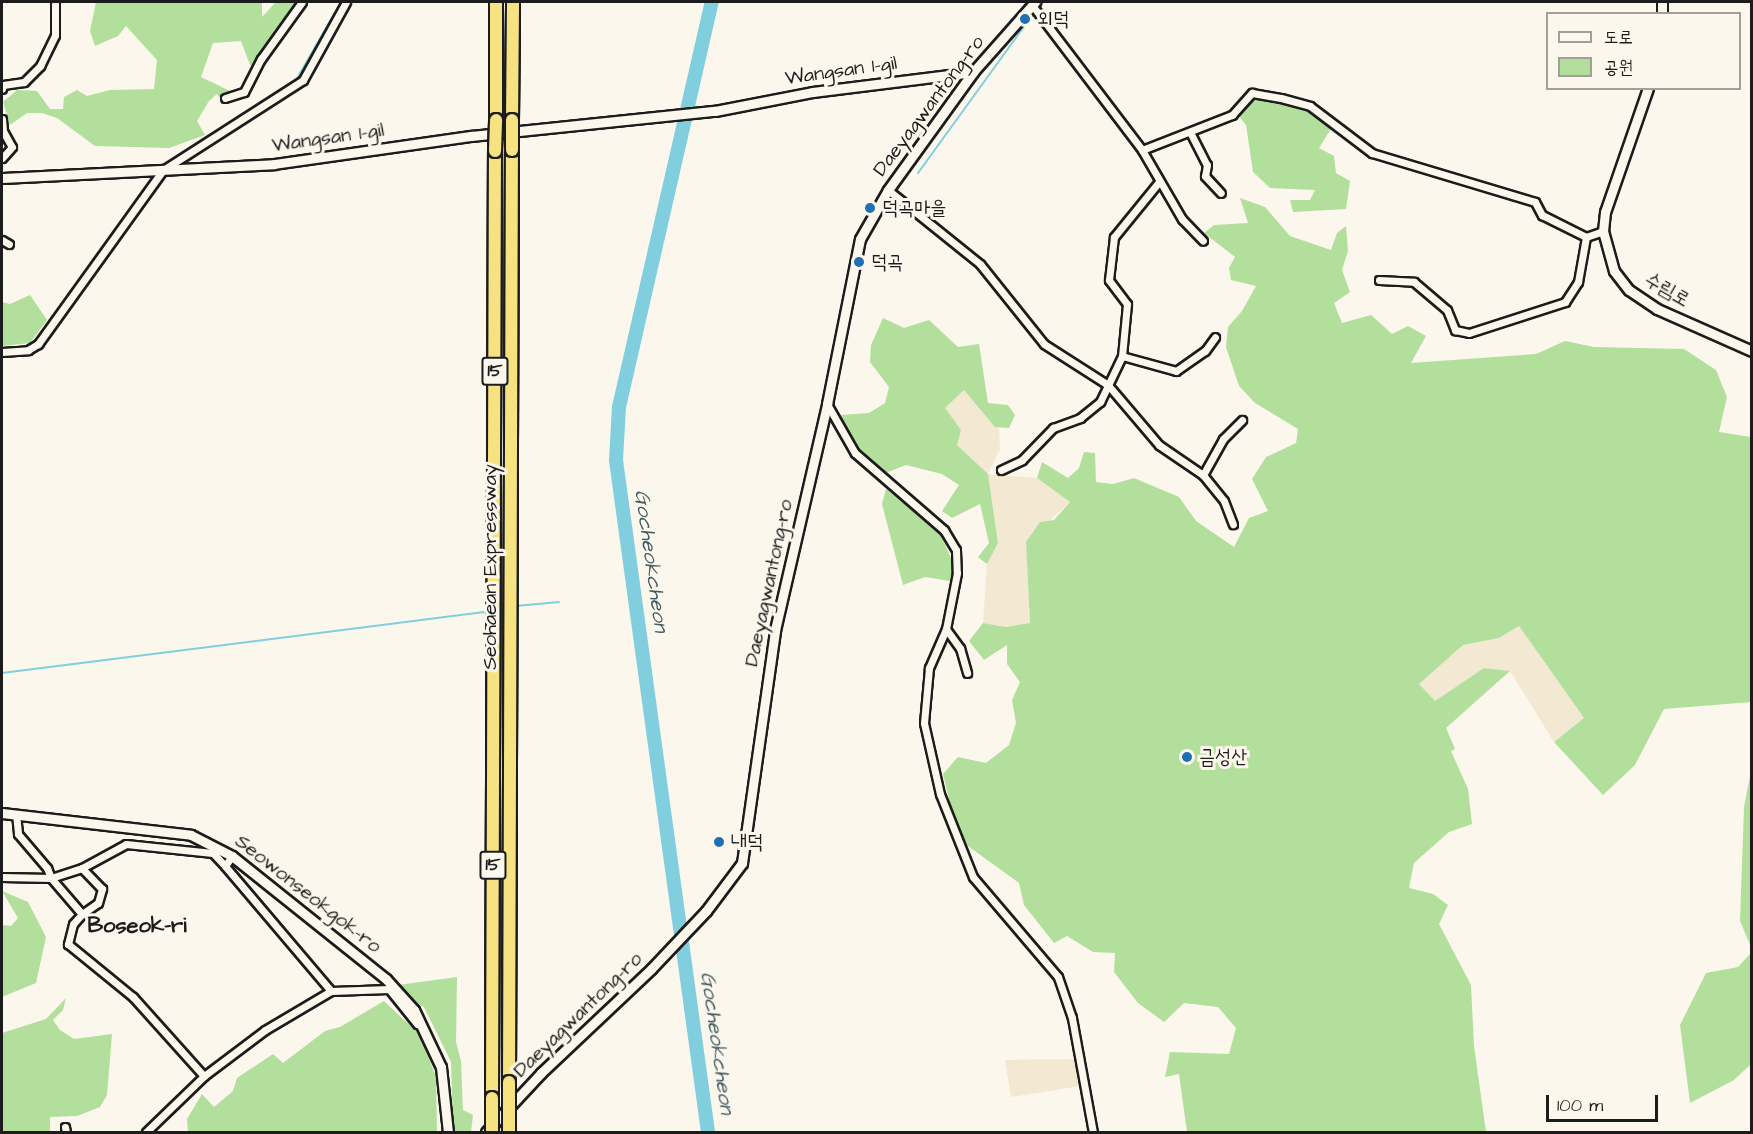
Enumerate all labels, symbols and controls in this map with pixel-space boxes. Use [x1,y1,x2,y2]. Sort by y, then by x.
place label: 외덕 [1037,7,1069,31]
marker: 외덕 [1018,12,1032,26]
legend [1546,12,1741,90]
text: 도로 [1604,25,1633,50]
street label: Daeyagwantong-ro [868,31,990,181]
street label: Wangsan 1-gil [783,51,899,91]
text: 공원 [1604,55,1633,80]
street label: Wangsan 1-gil [270,118,386,158]
place label: 덕곡마을 [882,196,946,220]
marker: 덕곡마을 [863,201,877,215]
place label: 덕곡 [871,250,903,274]
marker: 덕곡 [852,255,866,269]
street label: 수림로 [1640,268,1694,312]
road number: 15 [480,356,510,386]
street label: Seohaean Expressway [478,464,502,670]
water label: Gocheokcheon [629,488,673,634]
street label: Daeyagwantong-ro [740,497,798,669]
place label: 금성산 [1199,745,1247,769]
marker: 금성산 [1180,750,1194,764]
street label: Seowonseokgok-ro [230,829,386,959]
place label: 내덕 [731,830,763,854]
marker: 내덕 [712,835,726,849]
road number: 15 [478,850,508,880]
district label: Boseok-ri [87,913,187,939]
street label: Daeyagwantong-ro [509,947,647,1083]
water label: Gocheokcheon [695,970,739,1116]
scale bar [1549,1083,1662,1121]
text: 100 m [1557,1093,1603,1118]

